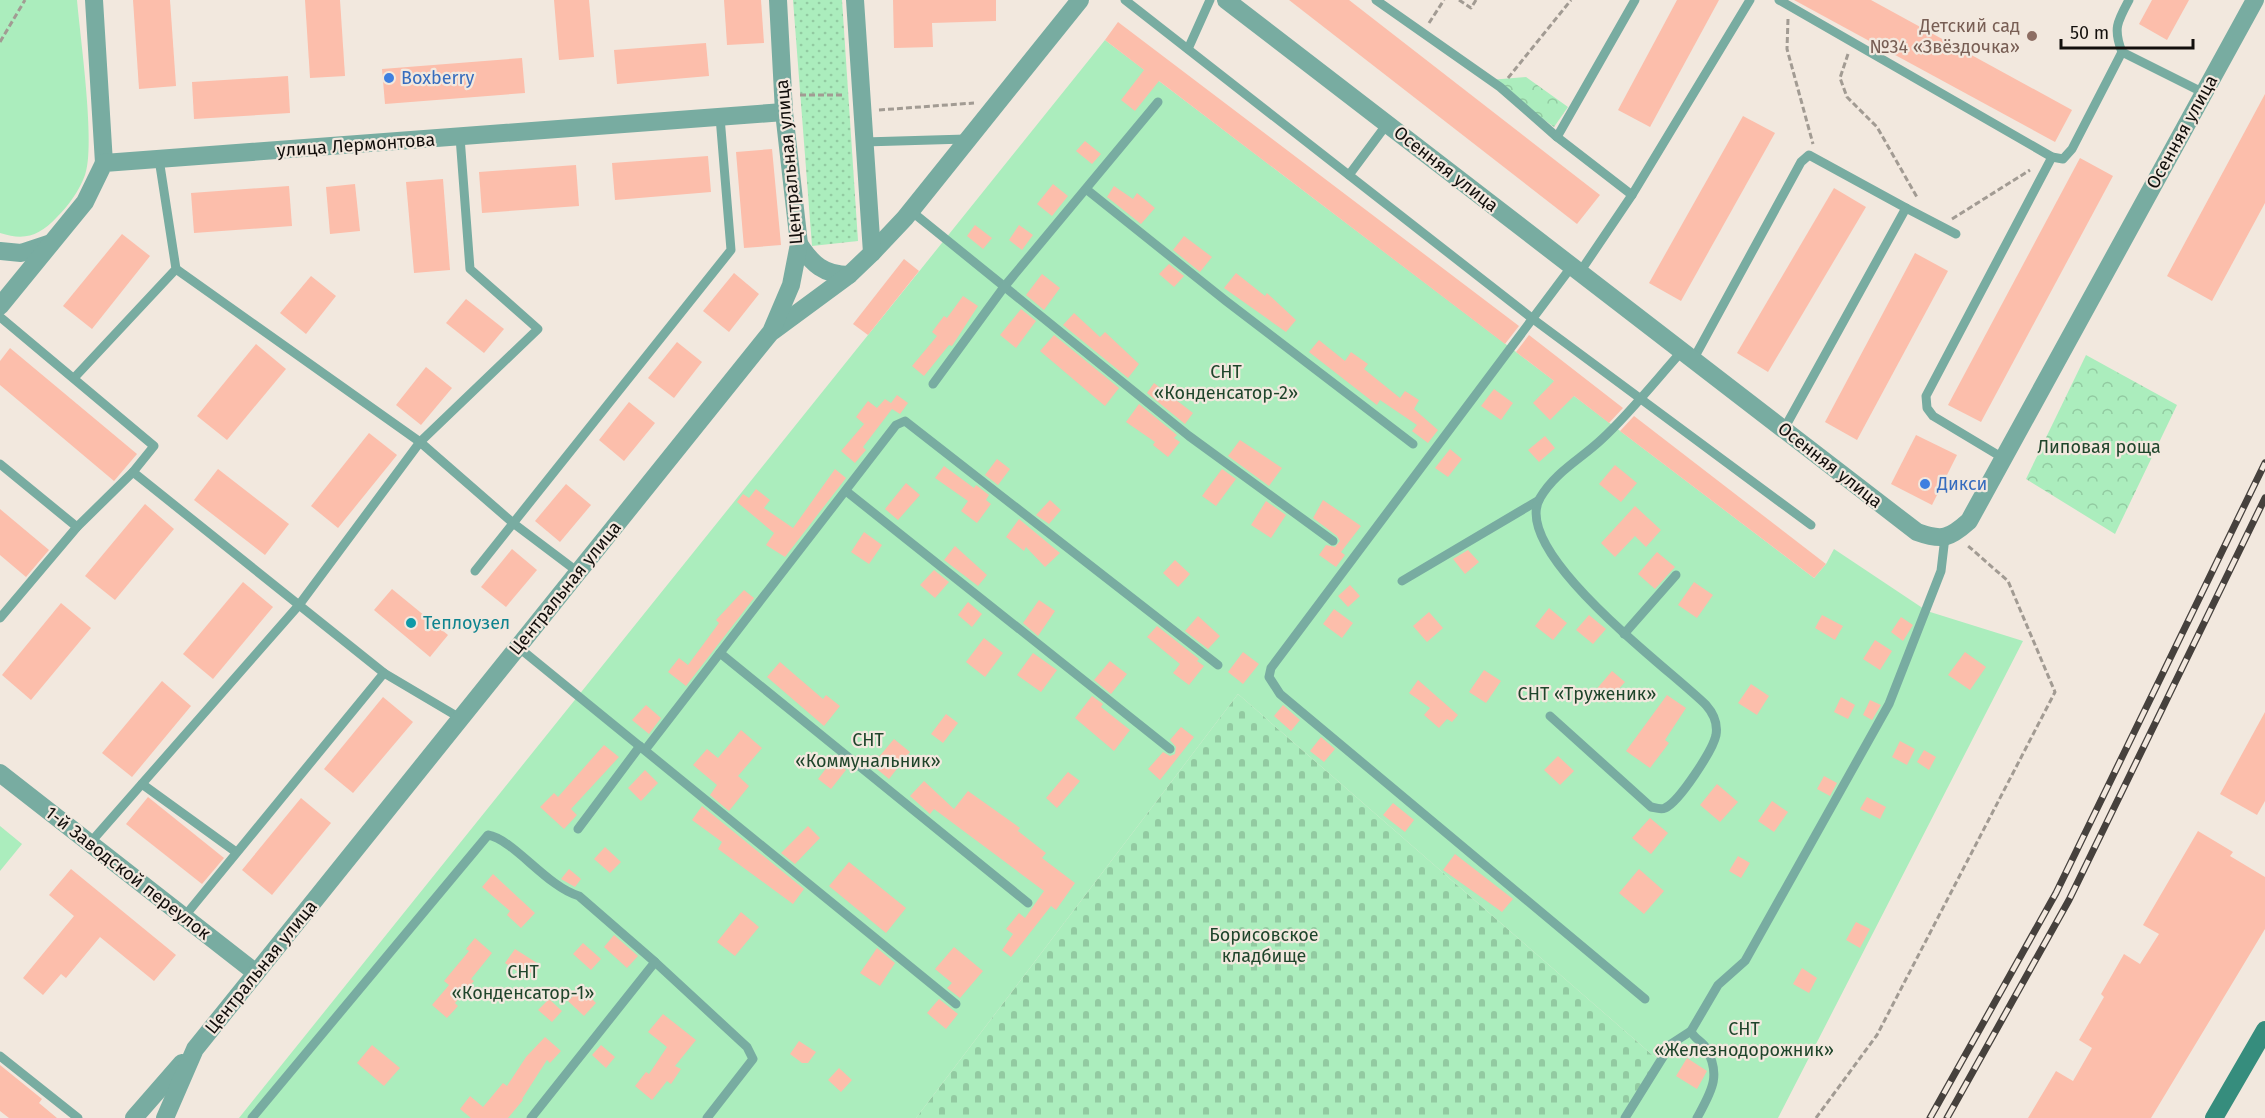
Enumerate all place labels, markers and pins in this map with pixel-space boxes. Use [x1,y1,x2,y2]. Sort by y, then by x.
place label: Детский сад №34 «Звёздочка» [1869,15,2020,58]
marker: Детский сад №34 «Звёздочка» [2025,29,2039,43]
place label: Boxberry [401,67,474,89]
marker: Boxberry [382,71,396,85]
place label: Дикси [1936,473,1987,495]
marker: Дикси [1918,477,1932,491]
place label: Теплоузел [423,612,510,634]
marker: Теплоузел [404,616,418,630]

